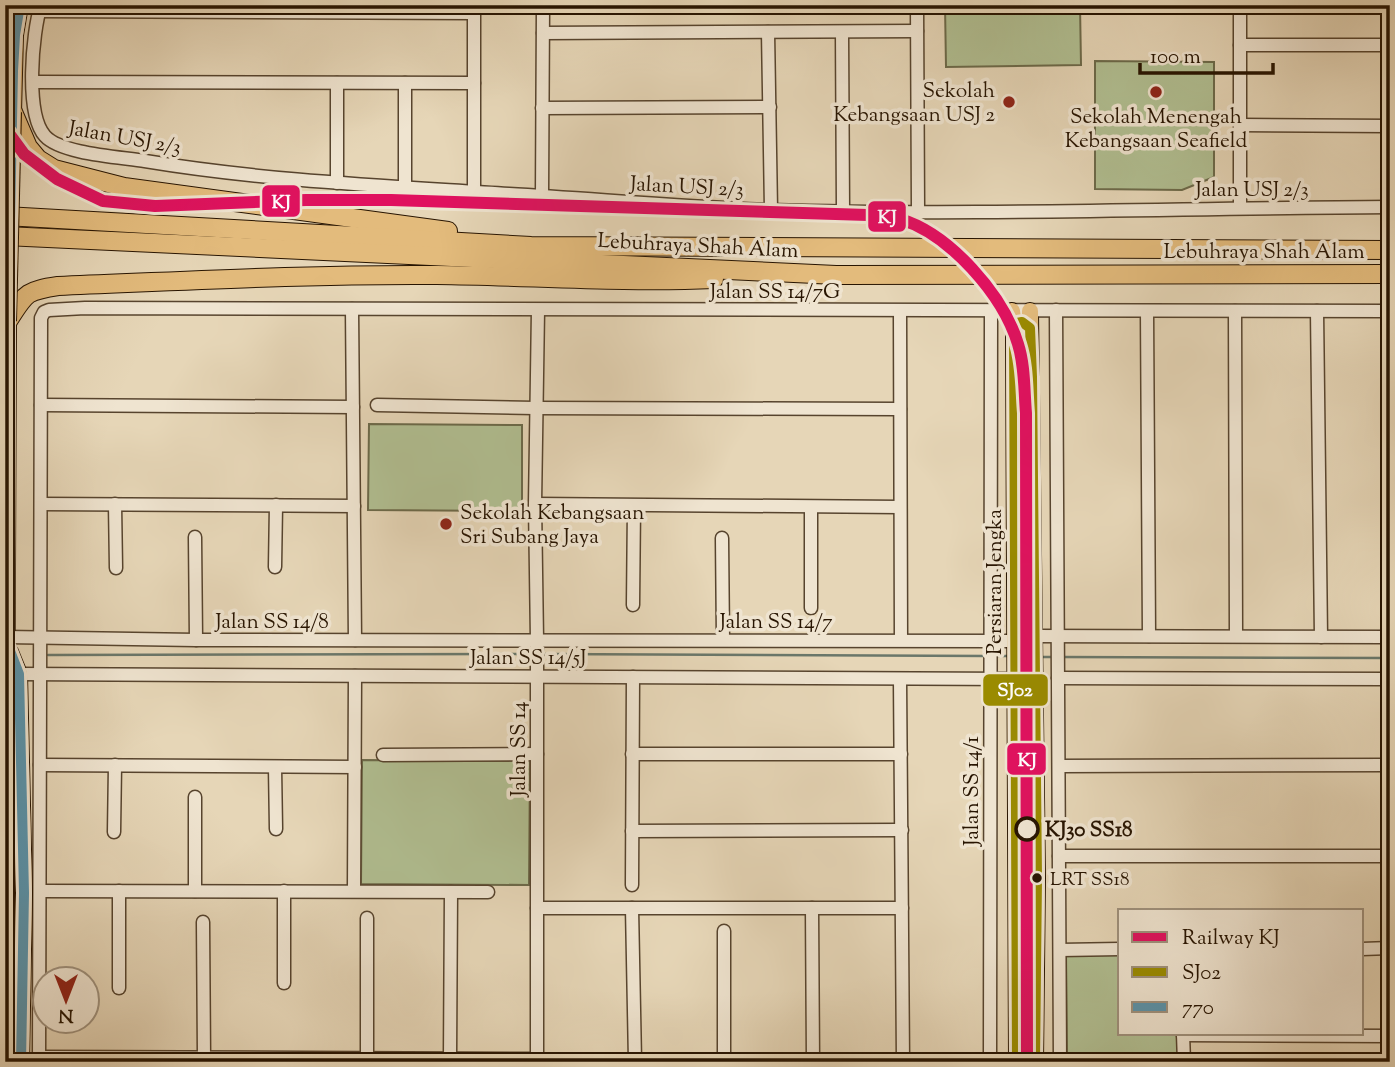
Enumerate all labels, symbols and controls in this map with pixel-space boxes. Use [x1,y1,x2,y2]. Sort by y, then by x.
scale bar [1140,32,1272,76]
text: 100 m [1150,43,1201,73]
place label: Sekolah Kebangsaan USJ 2 [833,77,995,131]
marker: Sekolah Menengah Kebangsaan Seafield [1148,84,1164,100]
marker: Sekolah Kebangsaan USJ 2 [1001,94,1017,110]
place label: Sekolah Menengah Kebangsaan Seafield [1065,103,1247,157]
street label: Jalan USJ 2/3 [65,114,183,164]
street label: Jalan USJ 2/3 [628,170,744,206]
street label: Jalan USJ 2/3 [1194,176,1309,206]
line badge: KJ [261,184,301,218]
text: KJ [272,190,291,217]
line badge: KJ [867,200,907,233]
text: KJ [878,205,897,232]
street label: Lebuhraya Shah Alam [597,227,799,267]
street label: Lebuhraya Shah Alam [1163,238,1365,268]
street label: Jalan SS 14/7G [709,278,840,308]
place label: Sekolah Kebangsaan Sri Subang Jaya [460,499,644,553]
street label: Persiaran Jengka [981,509,1011,655]
marker: Sekolah Kebangsaan Sri Subang Jaya [438,516,454,532]
street label: Jalan SS 14/8 [214,608,329,638]
street label: Jalan SS 14/7 [718,608,833,638]
street label: Jalan SS 14/5J [469,644,586,674]
line badge: SJ02 [982,673,1049,707]
text: SJ02 [997,678,1033,705]
street label: Jalan SS 14 [505,701,535,798]
street label: Jalan SS 14/1 [958,736,988,847]
line badge: KJ [1006,742,1047,776]
text: KJ [1018,748,1037,775]
place label: KJ30 SS18 [1045,816,1133,846]
marker: KJ30 SS18 [1015,817,1039,841]
place label: LRT SS18 [1050,867,1129,894]
marker: LRT SS18 [1030,871,1044,885]
legend [1118,909,1364,1036]
text: Railway KJ [1182,924,1279,954]
text: SJ02 [1182,959,1221,989]
north arrow [32,965,102,1036]
text: 770 [1182,994,1214,1024]
text: N [58,1001,74,1028]

